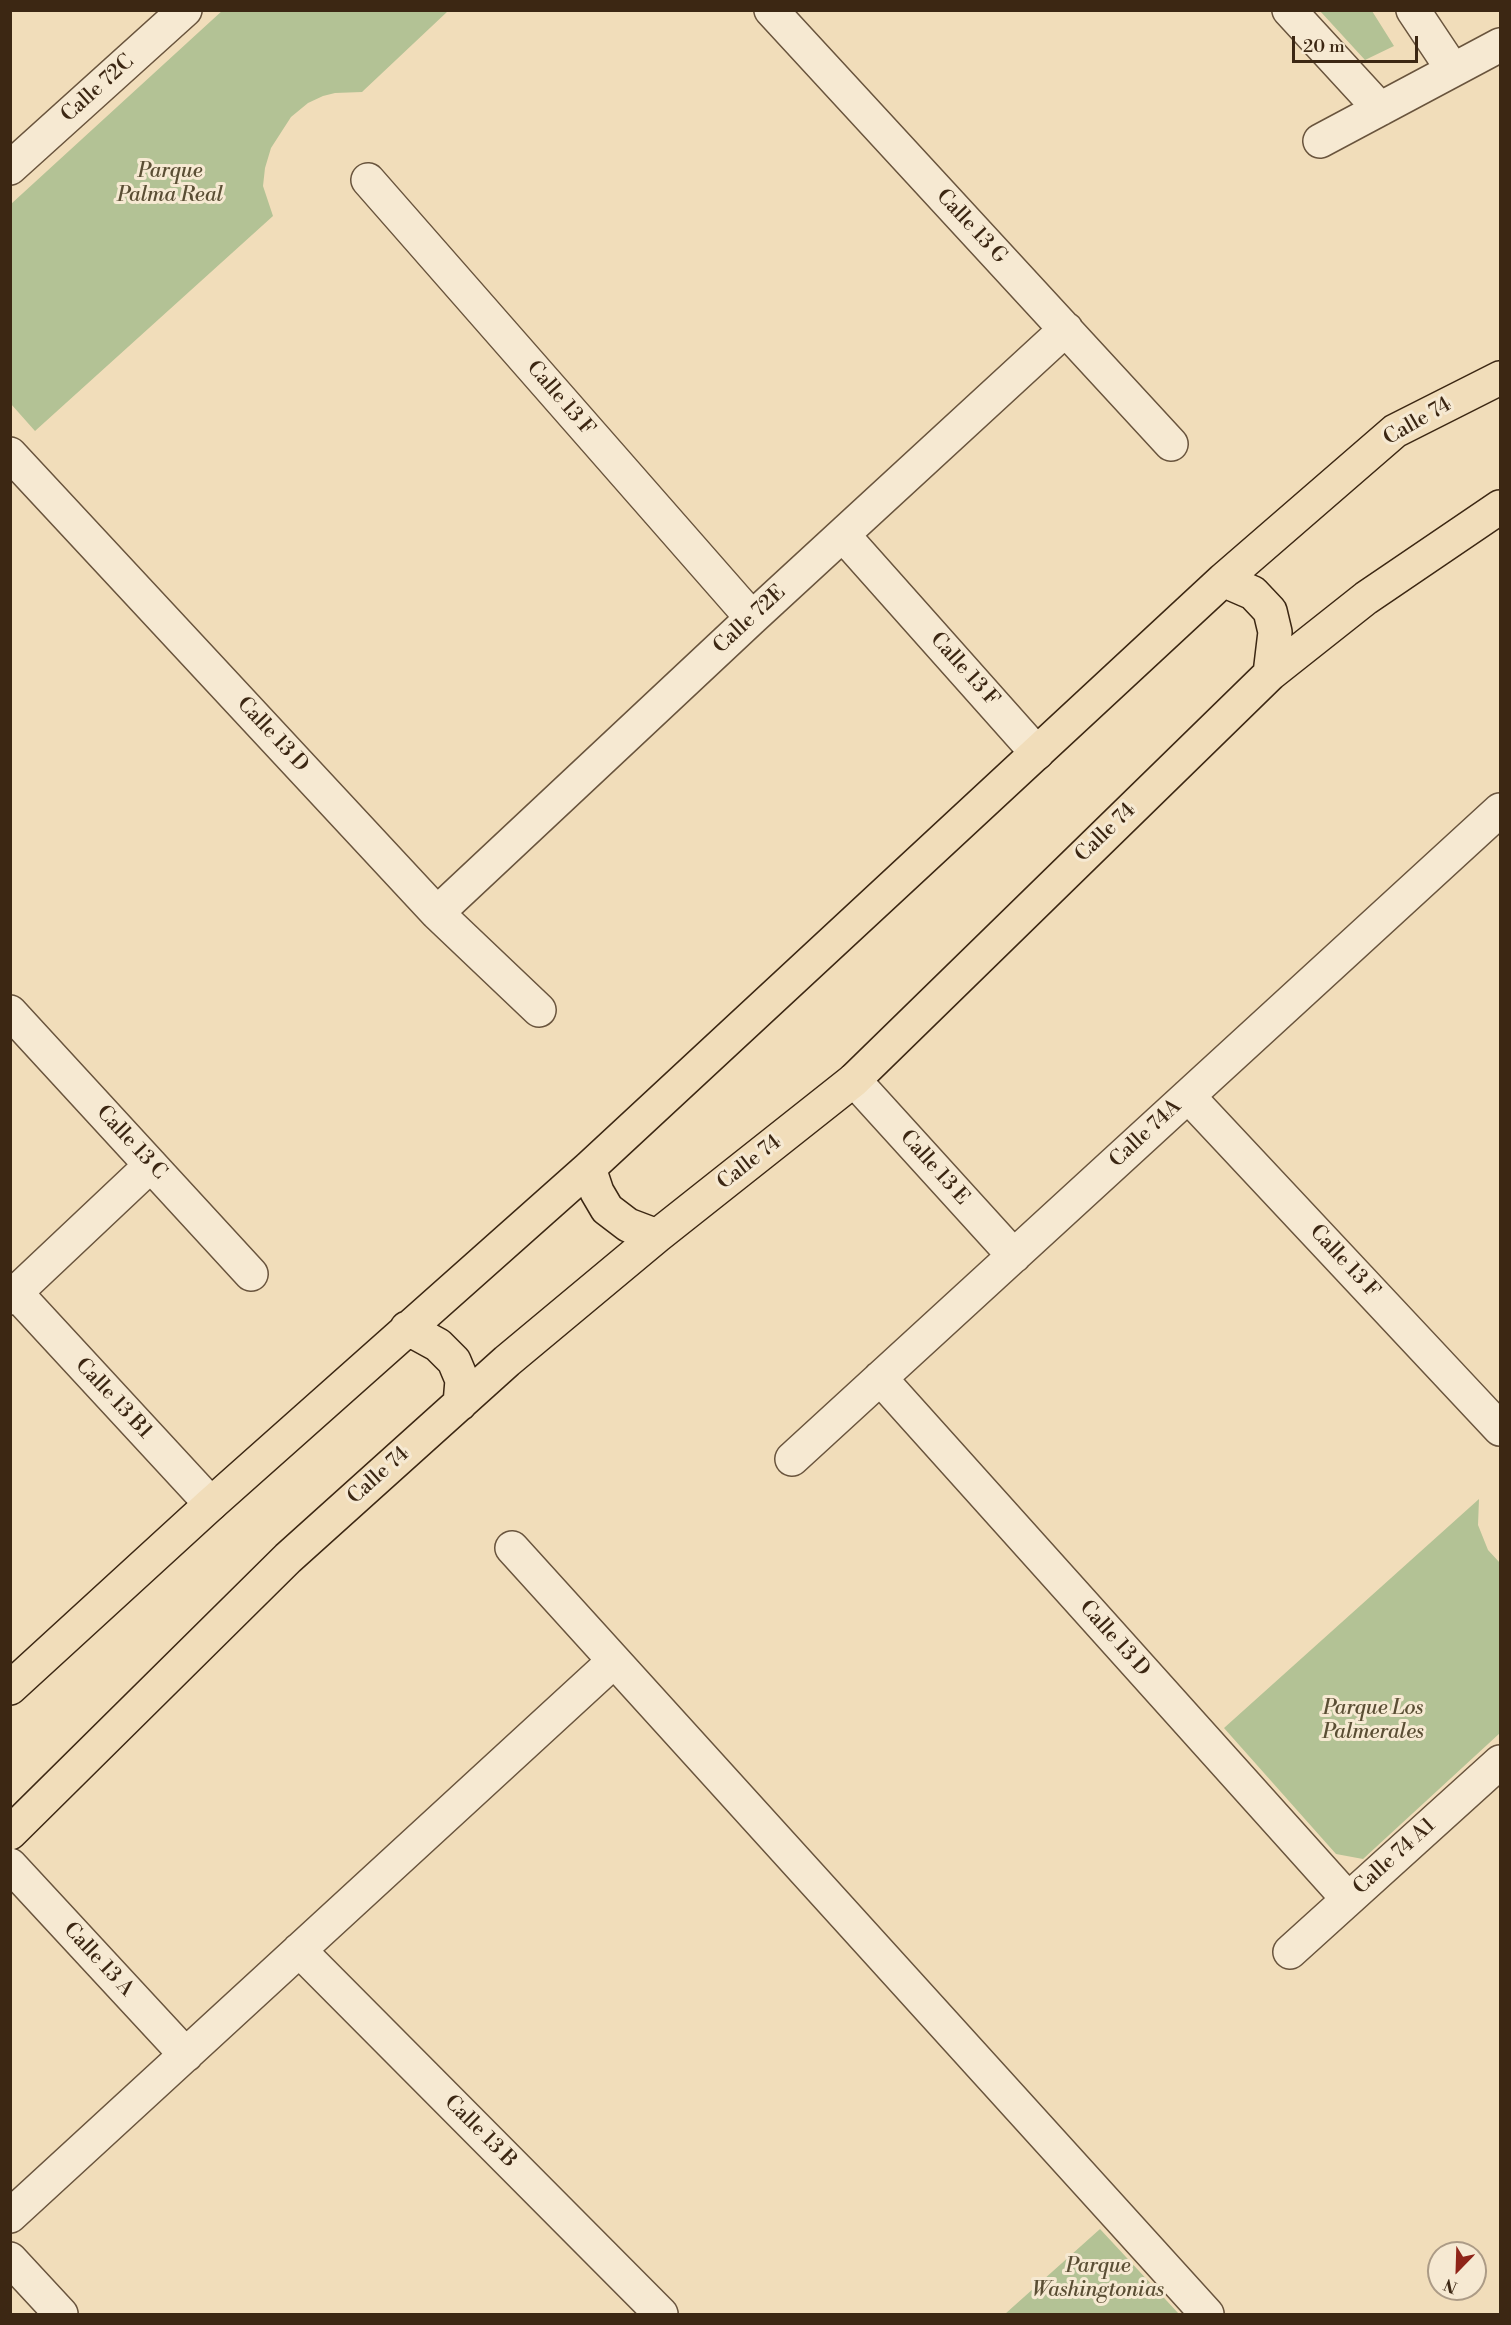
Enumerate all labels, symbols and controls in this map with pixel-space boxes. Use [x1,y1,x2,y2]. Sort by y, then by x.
scale bar [1295,24,1421,62]
text: 20 m [1303,35,1345,58]
street label: Calle 72C [56,50,140,128]
park label: Parque Palma Real [117,159,223,209]
street label: Calle 13 G [930,184,1012,270]
street label: Calle 13 F [521,356,599,442]
street label: Calle 74 [1380,393,1456,451]
street label: Calle 72E [709,580,791,660]
street label: Calle 13 F [924,628,1004,712]
street label: Calle 13 D [231,692,313,778]
street label: Calle 74 [1071,798,1141,868]
street label: Calle 74A [1105,1095,1187,1173]
street label: Calle 13 C [90,1101,172,1185]
street label: Calle 13 E [894,1125,974,1211]
street label: Calle 74 [713,1130,787,1196]
street label: Calle 13 F [1304,1220,1384,1304]
street label: Calle 13 B1 [69,1353,157,1445]
street label: Calle 74 [343,1442,415,1510]
street label: Calle 13 D [1073,1596,1155,1682]
park label: Parque Los Palmerales [1322,1696,1424,1746]
street label: Calle 74 A1 [1349,1813,1441,1901]
street label: Calle 13 A [57,1918,139,2002]
street label: Calle 13 B [439,2091,521,2173]
north arrow [1427,2241,1487,2301]
park label: Parque Washingtonias [1032,2254,1164,2304]
text: N [1441,2274,1460,2297]

